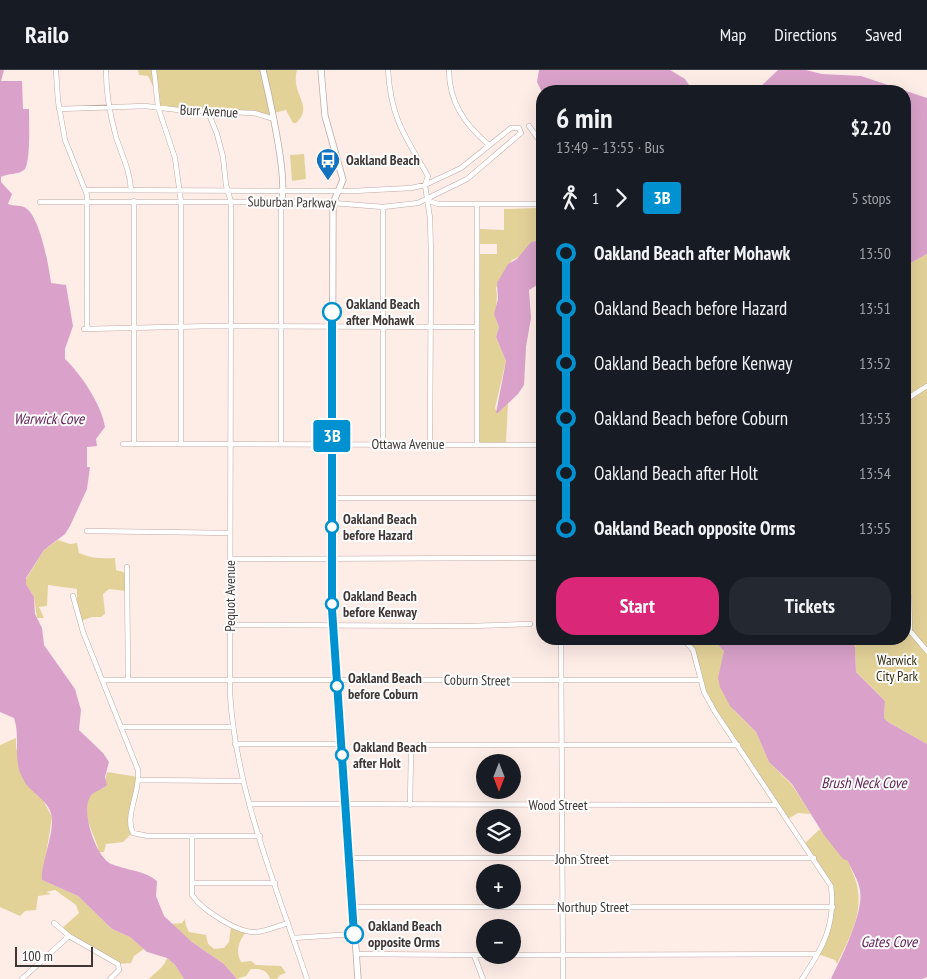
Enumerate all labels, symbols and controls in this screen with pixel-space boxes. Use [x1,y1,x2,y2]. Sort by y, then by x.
text: Railo [25,19,69,50]
text: Map [720,23,746,46]
text: Directions [774,23,837,46]
text: Saved [865,23,902,46]
text: 6 min [556,99,613,136]
street label: Burr Avenue [179,100,239,122]
text: $2.20 [851,116,891,140]
text: 13:49 – 13:55 · Bus [556,137,664,157]
bus stop icon: Oakland Beach [315,147,341,181]
place label: Oakland Beach [346,151,420,169]
icon: walk [556,184,584,212]
icon: forward [607,184,635,212]
text: 3B [653,186,671,209]
text: 1 [592,188,599,208]
text: 5 stops [851,188,891,208]
street label: Suburban Parkway [247,192,337,212]
text: Oakland Beach after Mohawk [594,241,790,265]
text: 13:50 [859,243,891,263]
place label: Oakland Beach after Mohawk [346,295,420,329]
text: Oakland Beach before Hazard [594,296,787,320]
text: 13:51 [859,298,891,318]
marker: Oakland Beach after Mohawk [322,302,342,322]
text: Oakland Beach before Kenway [594,351,792,375]
text: 13:52 [859,353,891,373]
text: Oakland Beach before Coburn [594,406,788,430]
text: 13:53 [859,408,891,428]
water label: Warwick Cove [14,409,85,428]
line badge: 3B [310,420,354,452]
text: 3B [323,424,341,447]
street label: Ottawa Avenue [372,435,445,453]
text: Oakland Beach after Holt [594,461,758,485]
text: 13:54 [859,463,891,483]
place label: Oakland Beach before Hazard [343,510,417,544]
text: Oakland Beach opposite Orms [594,516,795,540]
text: 13:55 [859,518,891,538]
marker: Oakland Beach before Hazard [325,520,339,534]
street label: Pequot Avenue [221,560,239,632]
button: Start [556,577,719,635]
button: Tickets [729,577,891,635]
place label: Oakland Beach before Kenway [343,587,417,621]
marker: Oakland Beach before Kenway [325,597,339,611]
park label: Warwick City Park [876,651,918,685]
place label: Oakland Beach before Coburn [348,669,422,703]
street label: Coburn Street [444,670,510,690]
marker: Oakland Beach before Coburn [330,679,344,693]
place label: Oakland Beach after Holt [353,738,427,772]
marker: Oakland Beach after Holt [335,748,349,762]
north arrow [476,754,521,799]
map controls [476,754,521,964]
water label: Brush Neck Cove [821,773,908,792]
street label: Wood Street [528,796,588,814]
button: layers [476,809,521,854]
street label: John Street [554,850,609,868]
button: + [476,864,521,909]
street label: Northup Street [557,898,629,916]
place label: Oakland Beach opposite Orms [368,917,442,951]
button: − [476,919,521,964]
marker: Oakland Beach opposite Orms [344,924,364,944]
water label: Gates Cove [861,932,918,951]
scale bar [15,944,92,967]
text: 100 m [22,947,53,965]

